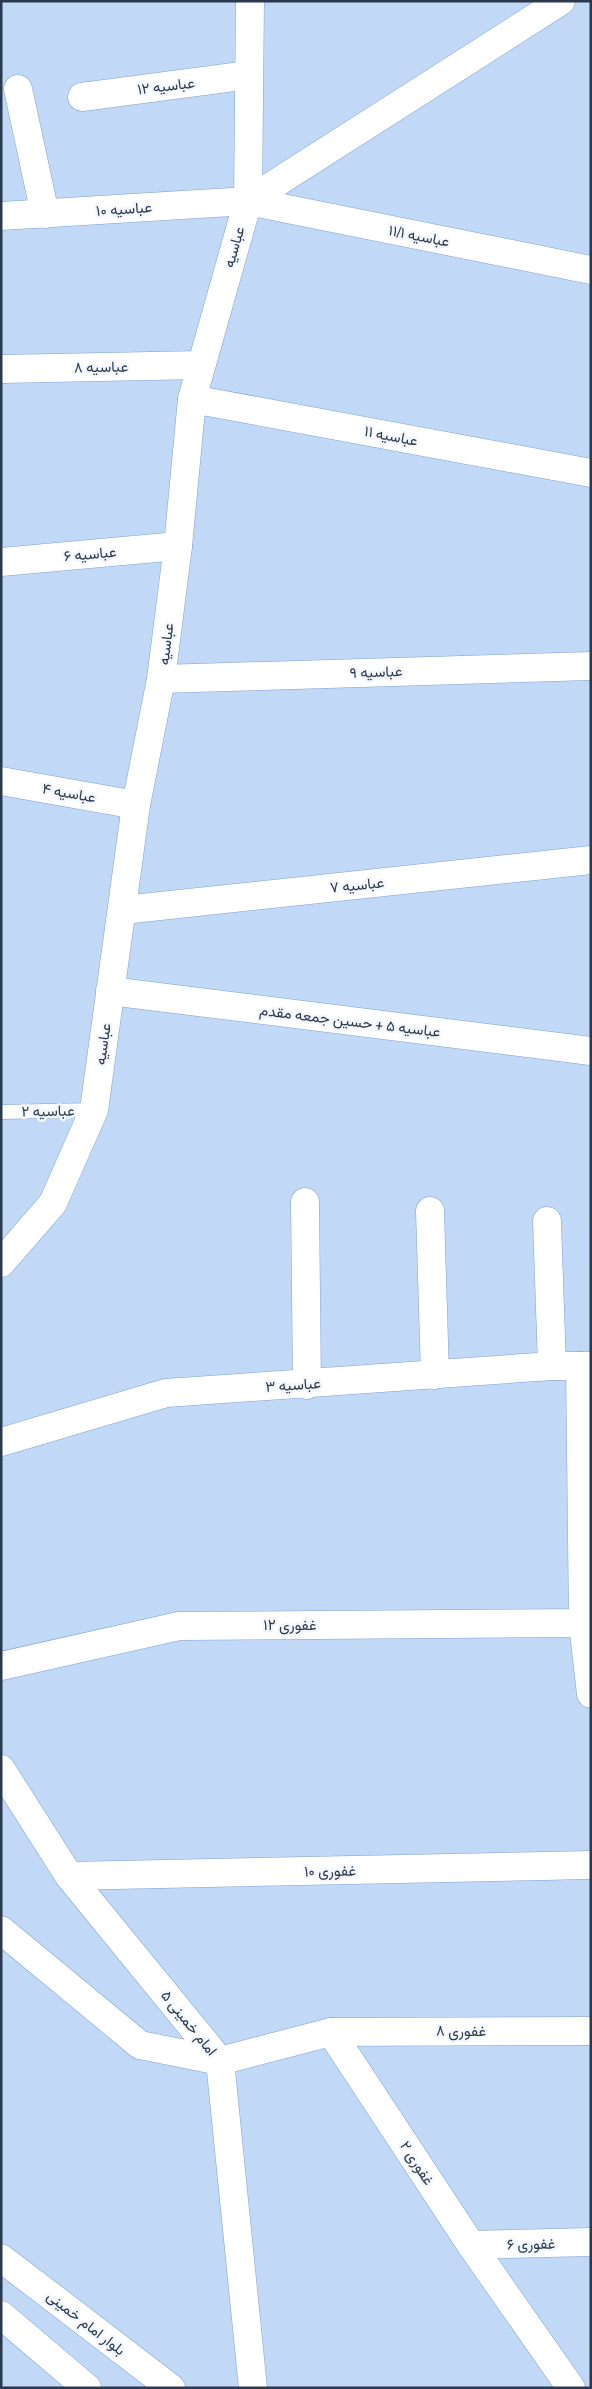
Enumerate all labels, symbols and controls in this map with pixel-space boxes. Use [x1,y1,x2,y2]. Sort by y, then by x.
street label: عباسیه ۱۲ [136,72,196,99]
street label: عباسیه ۱۰ [95,196,153,221]
street label: عباسیه ۱۱/۱ [387,219,452,252]
street label: عباسیه [218,224,249,270]
street label: عباسیه ۸ [74,356,128,377]
street label: عباسیه ۱۱ [363,420,420,451]
street label: عباسیه ۶ [63,541,117,566]
street label: عباسیه [153,622,179,666]
street label: عباسیه ۹ [349,660,403,683]
street label: عباسیه ۴ [41,777,98,808]
street label: عباسیه ۷ [329,871,385,898]
street label: عباسیه ۵ + حسین جمعه مقدم [258,999,442,1042]
street label: عباسیه [89,1022,116,1066]
street label: عباسیه ۲ [21,1100,75,1121]
street label: عباسیه ۳ [265,1372,321,1397]
street label: غفوری ۱۲ [263,1614,317,1635]
street label: غفوری ۱۰ [304,1860,356,1881]
street label: امام خمینی ۵ [156,1985,222,2060]
street label: غفوری ۸ [436,2020,486,2041]
street label: غفوری ۲ [395,2136,440,2189]
street label: غفوری ۶ [507,2233,556,2254]
street label: بلوار امام خمینی [43,2285,130,2360]

